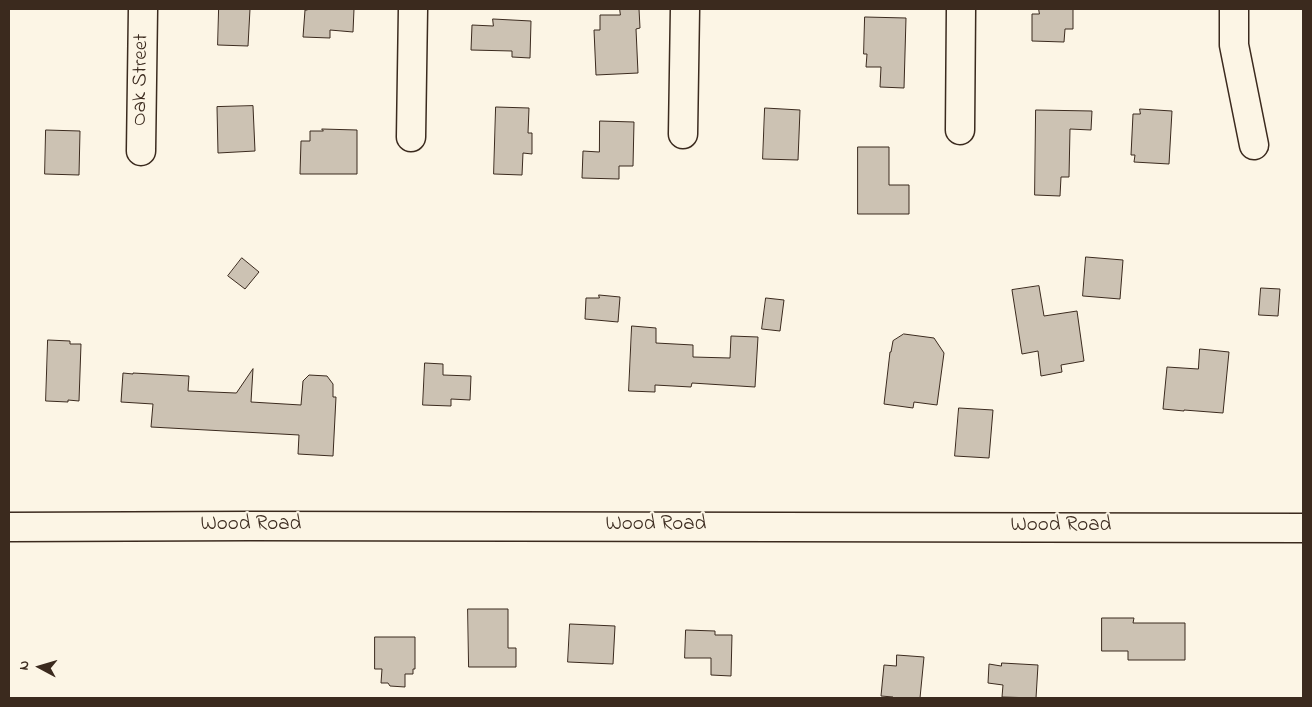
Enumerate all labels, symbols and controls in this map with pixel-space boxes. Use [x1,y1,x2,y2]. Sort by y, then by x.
street label: Oak Street [129,34,155,126]
street label: Wood Road [201,513,301,539]
street label: Wood Road [606,513,706,539]
street label: Wood Road [1011,514,1111,540]
north arrow [15,642,65,692]
text: N [14,660,36,671]

